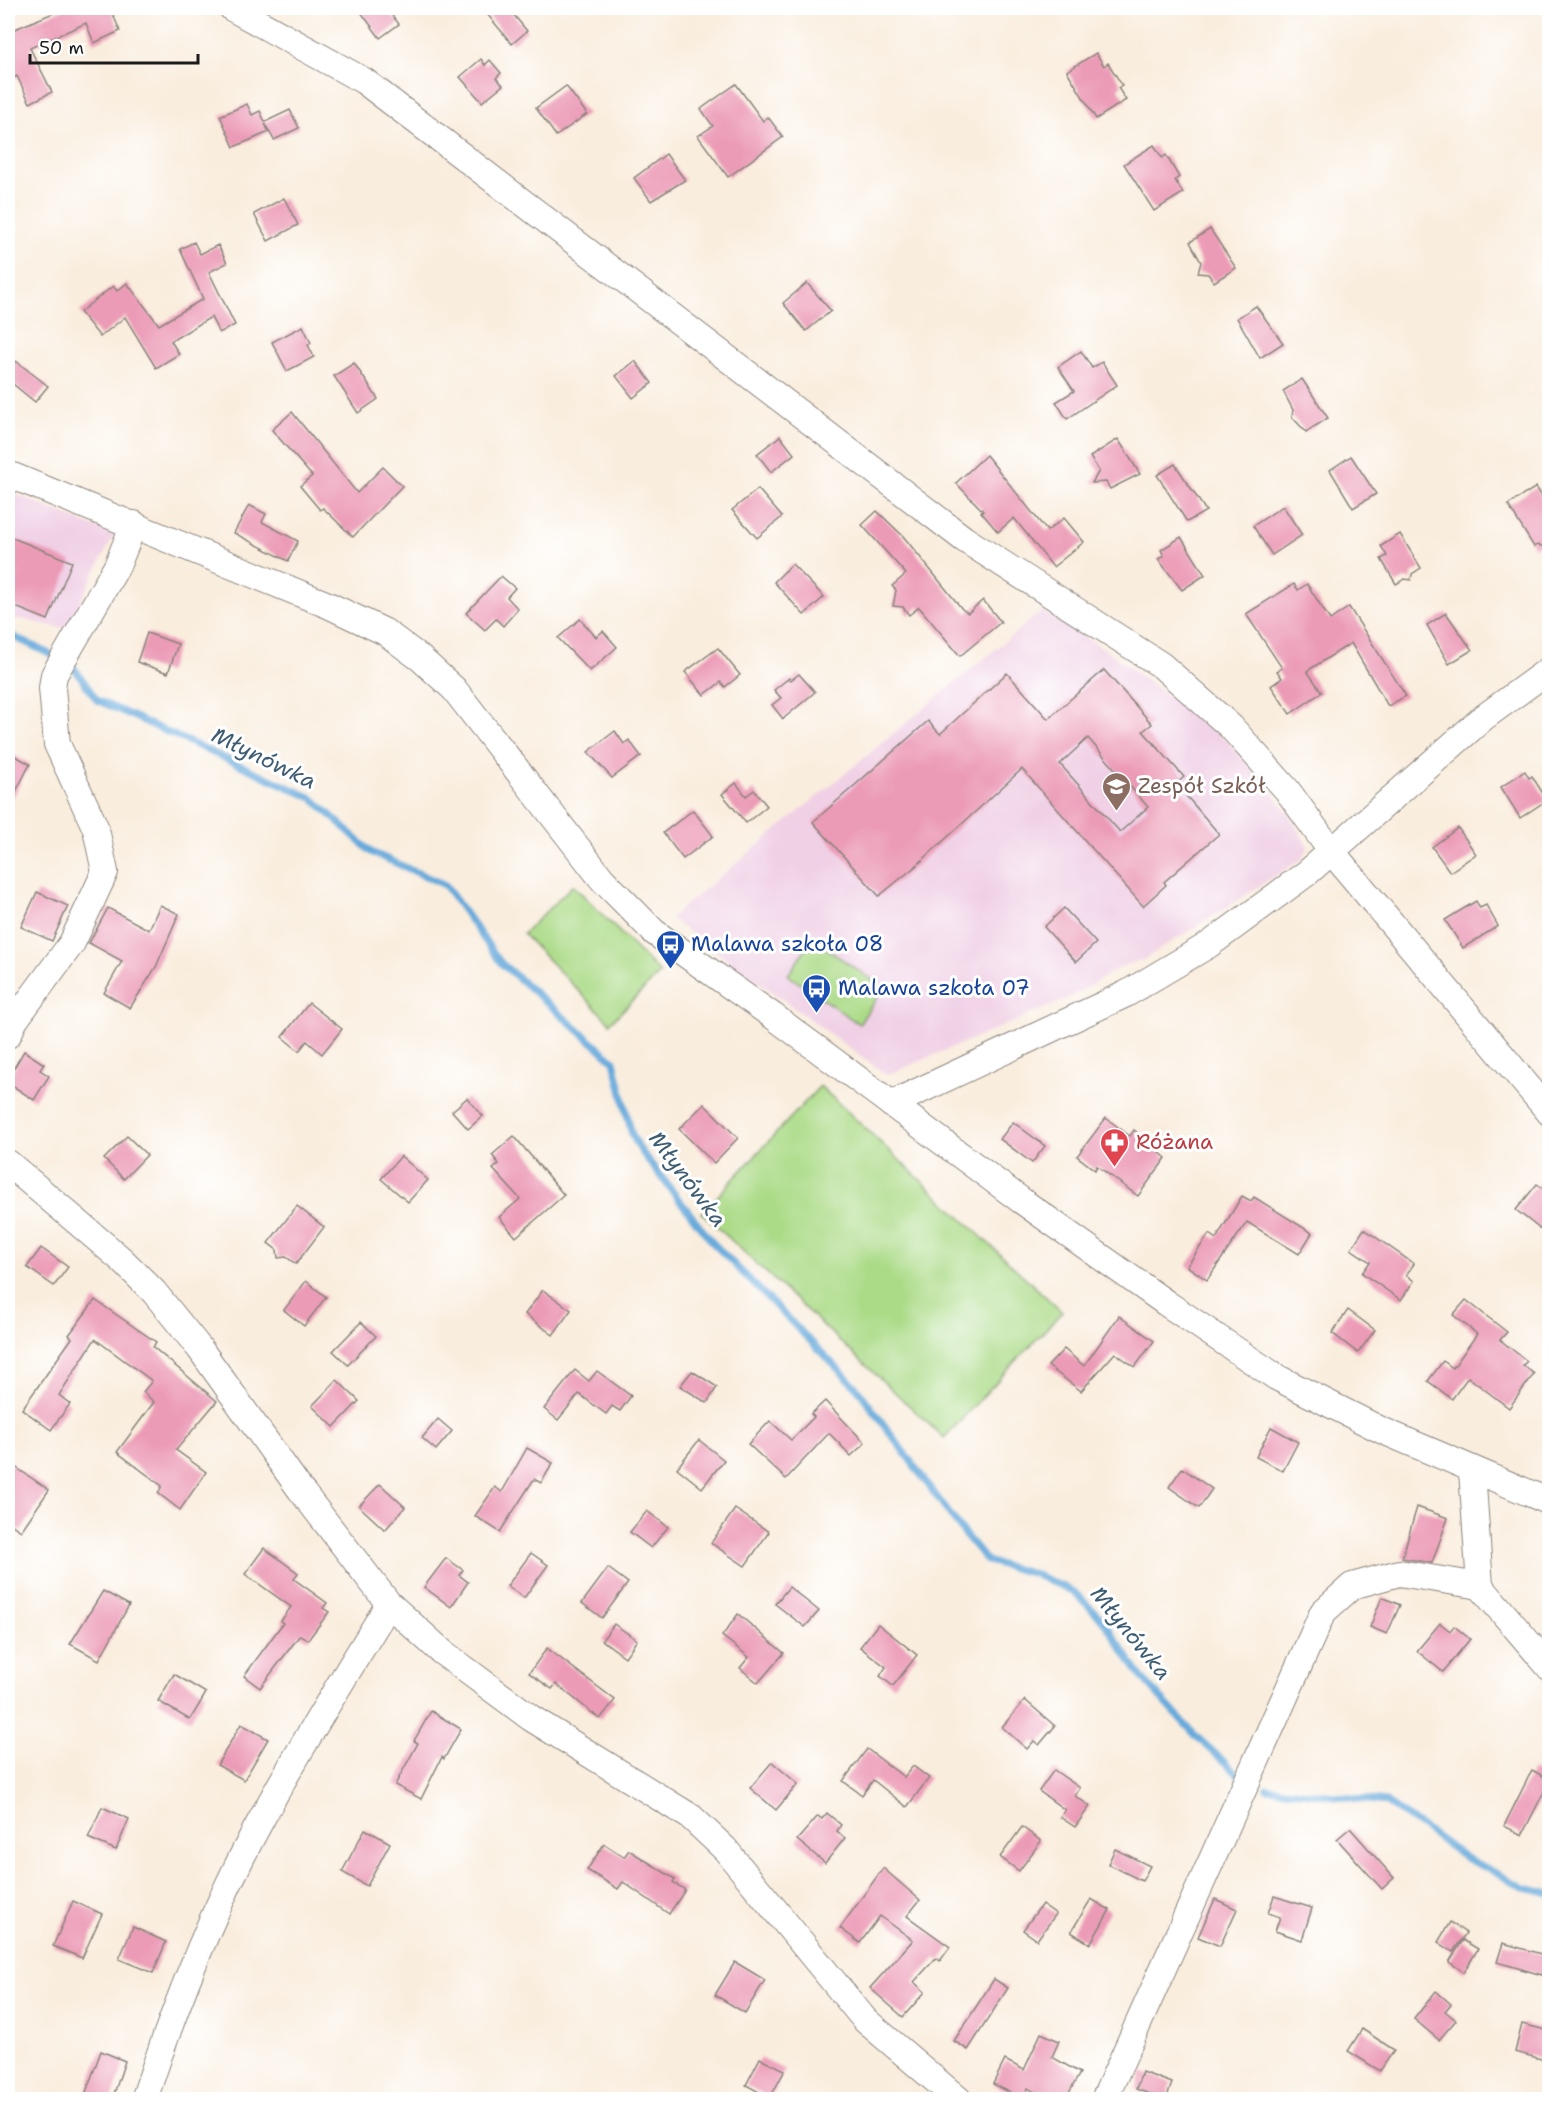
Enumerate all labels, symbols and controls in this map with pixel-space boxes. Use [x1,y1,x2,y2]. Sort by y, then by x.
scale bar [30,27,198,65]
text: 50 m [39,36,84,60]
water label: Młynówka [207,720,321,796]
school or university icon: Zespół Szkół [1101,770,1133,812]
place label: Zespół Szkół [1138,772,1266,800]
bus stop icon: Malawa szkoła 08 [654,928,686,970]
place label: Malawa szkoła 08 [691,930,884,958]
bus stop icon: Malawa szkoła 07 [801,972,833,1014]
place label: Malawa szkoła 07 [838,974,1030,1002]
water label: Młynówka [642,1125,734,1233]
pharmacy icon: Różana [1099,1126,1131,1168]
place label: Różana [1136,1128,1213,1156]
water label: Młynówka [1084,1580,1178,1686]

